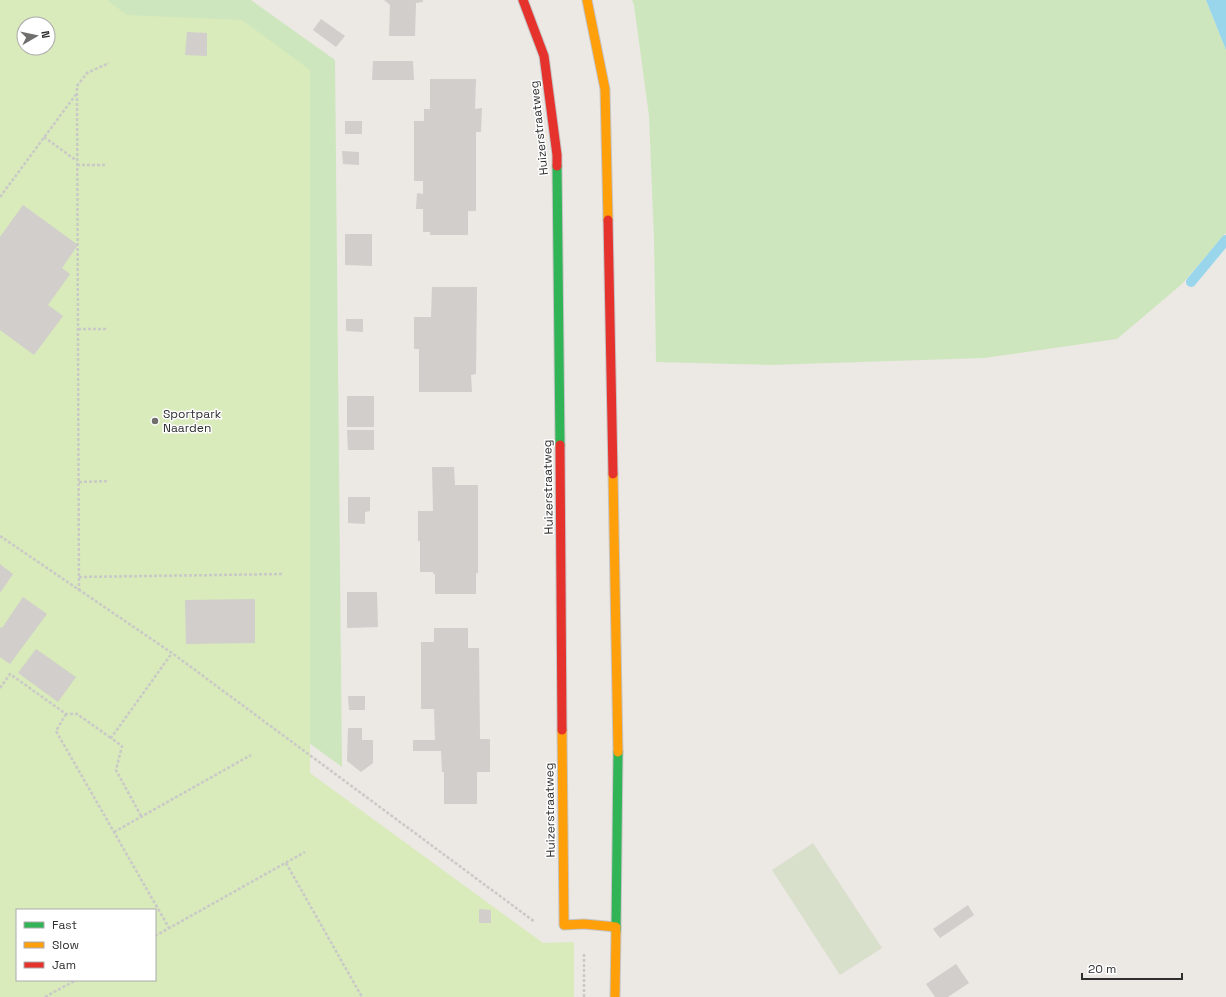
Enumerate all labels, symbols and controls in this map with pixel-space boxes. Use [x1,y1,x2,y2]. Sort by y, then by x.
north arrow [16,16,56,56]
text: N [38,30,53,39]
street label: Huizerstraatweg [526,80,552,176]
place label: Sportpark Naarden [163,406,222,436]
marker: Sportpark Naarden [150,416,160,426]
street label: Huizerstraatweg [539,439,557,535]
street label: Huizerstraatweg [541,762,559,858]
legend [16,909,156,981]
text: Fast [52,917,77,933]
text: Slow [52,937,79,953]
scale bar [1082,955,1182,981]
text: Jam [52,957,76,973]
text: 20 m [1088,961,1116,977]

